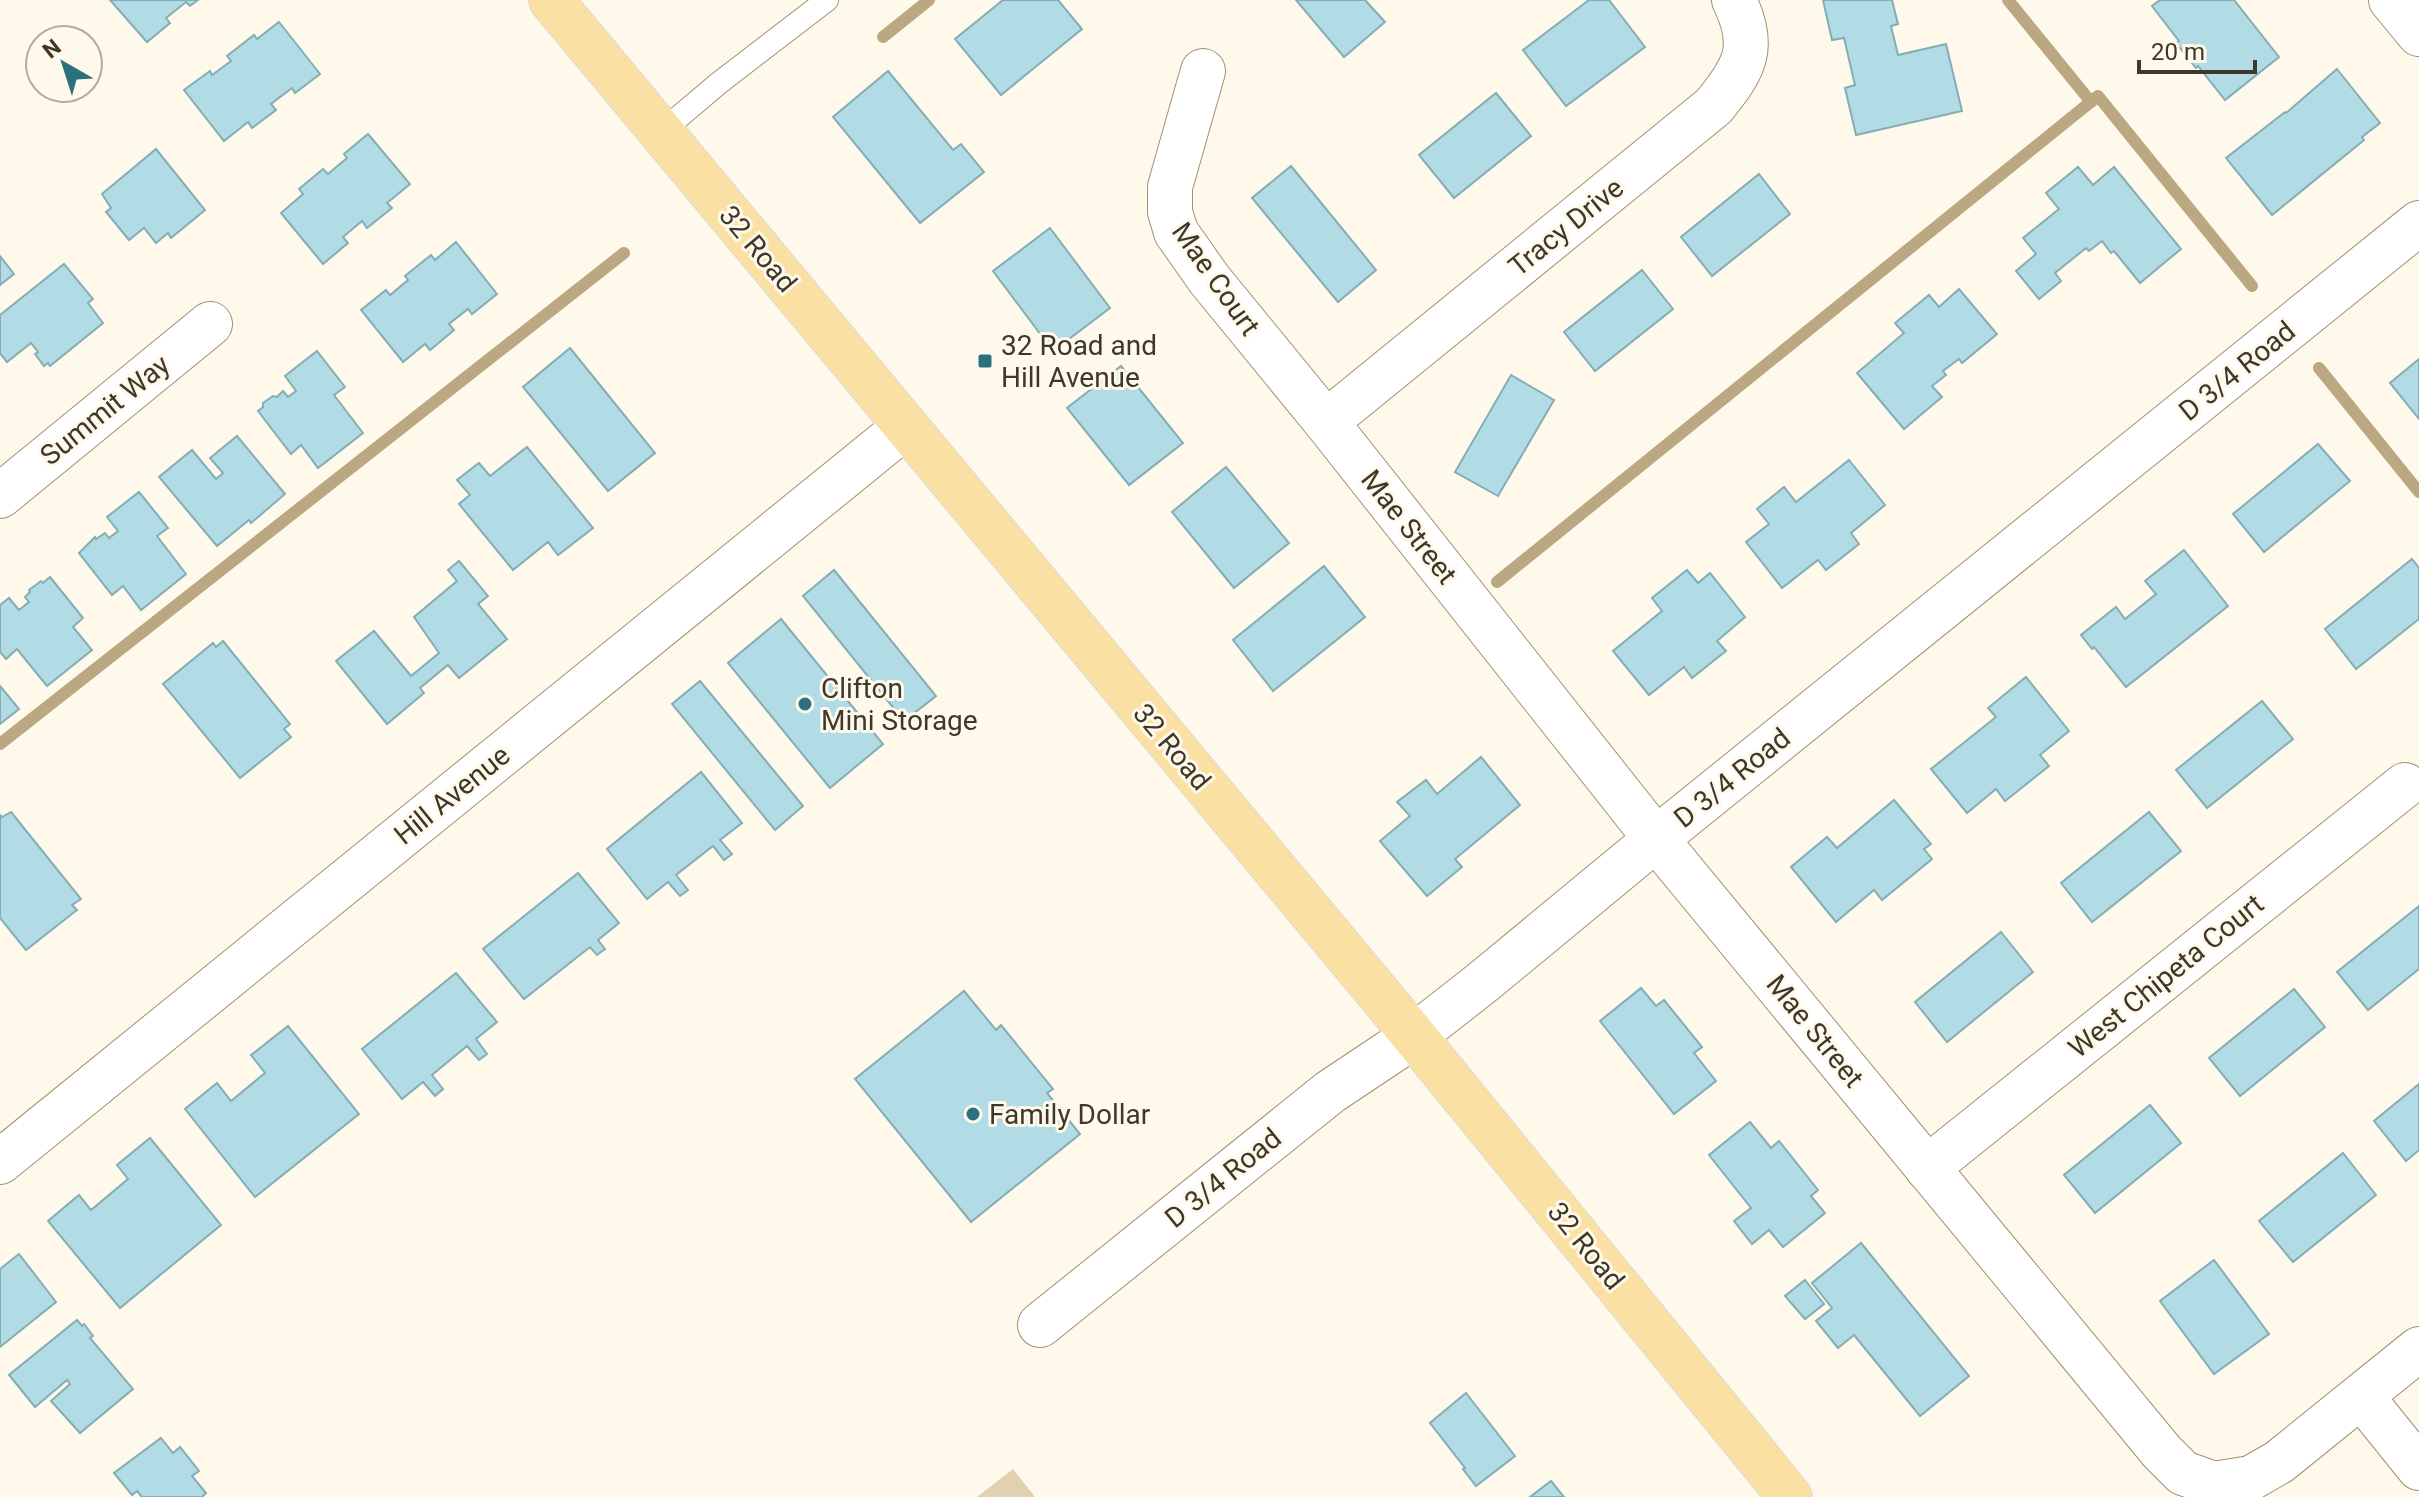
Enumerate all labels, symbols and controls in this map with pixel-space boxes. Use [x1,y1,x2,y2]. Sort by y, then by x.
north arrow [24,24,104,104]
scale bar [2139,24,2255,74]
text: N [38,34,66,63]
text: 20 m [2151,38,2205,66]
street label: Tracy Drive [1502,171,1630,283]
street label: 32 Road [712,199,804,299]
street label: Mae Court [1165,216,1267,342]
street label: D 3/4 Road [2172,314,2302,428]
place label: 32 Road and Hill Avenue [1001,329,1157,394]
street label: Summit Way [34,348,176,472]
marker: 32 Road and Hill Avenue [976,352,994,370]
street label: Mae Street [1354,464,1464,590]
place label: Clifton Mini Storage [821,672,978,737]
marker: Clifton Mini Storage [796,695,814,713]
street label: 32 Road [1126,697,1218,797]
street label: D 3/4 Road [1667,721,1797,835]
street label: Hill Avenue [388,738,516,852]
street label: West Chipeta Court [2062,887,2270,1065]
street label: Mae Street [1760,968,1870,1094]
place label: Family Dollar [989,1098,1151,1131]
marker: Family Dollar [964,1105,982,1123]
street label: D 3/4 Road [1158,1121,1288,1235]
street label: 32 Road [1541,1196,1631,1296]

